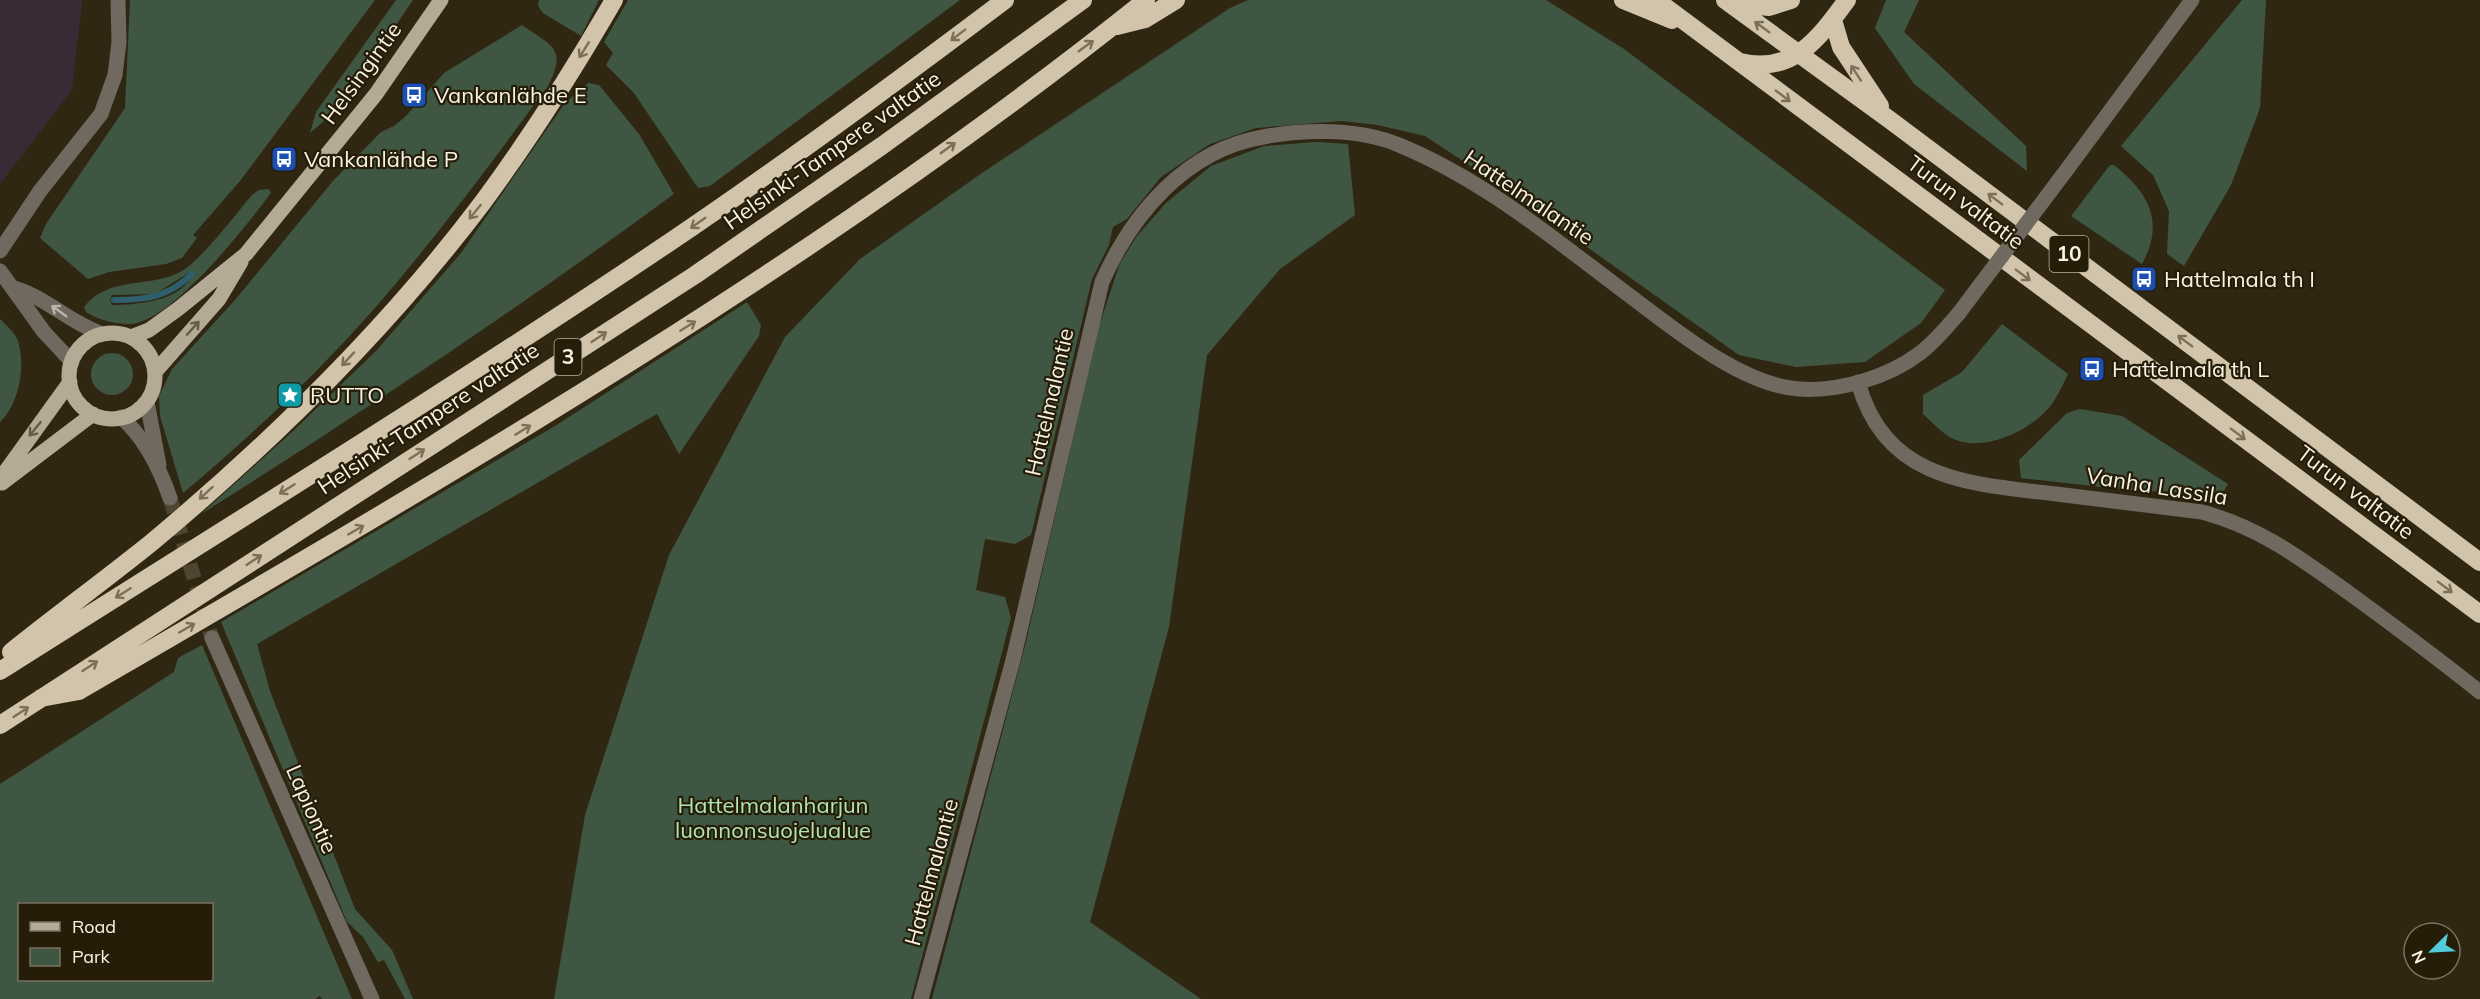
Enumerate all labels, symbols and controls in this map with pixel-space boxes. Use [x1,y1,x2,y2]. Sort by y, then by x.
street label: Helsingintie [315,16,407,130]
one-way arrow [1755,21,1771,34]
one-way arrow [950,28,966,41]
one-way arrow [1078,40,1094,53]
one-way arrow [578,41,590,58]
street label: Helsinki-Tampere valtatie [718,64,946,236]
one-way arrow [1850,65,1862,81]
bus stop icon: Vankanlähde E [399,80,429,110]
place label: Vankanlähde E [434,81,587,109]
one-way arrow [1774,90,1790,102]
one-way arrow [940,142,956,154]
street label: Hattelmalantie [1459,143,1599,251]
bus stop icon: Vankanlähde P [269,144,299,174]
place label: Vankanlähde P [304,145,458,173]
street label: Turun valtatie [1902,149,2030,255]
one-way arrow [1988,192,2004,205]
one-way arrow [469,204,482,220]
one-way arrow [690,217,706,229]
road number: 10 [2050,236,2088,272]
bus stop icon: Hattelmala th I [2129,264,2159,294]
place label: Hattelmala th I [2164,265,2315,293]
one-way arrow [2015,269,2031,281]
one-way arrow [51,304,67,317]
one-way arrow [679,319,696,331]
one-way arrow [186,321,200,336]
street label: Hattelmalantie [1018,325,1080,479]
one-way arrow [590,331,607,343]
one-way arrow [2177,335,2193,347]
street label: Helsinki-Tampere valtatie [312,336,544,500]
road number: 3 [554,339,582,375]
one-way arrow [341,351,355,366]
bus stop icon: Hattelmala th L [2077,354,2107,384]
place label: Hattelmala th L [2112,355,2269,383]
place icon: RUTTO [275,380,305,410]
place label: RUTTO [310,381,384,409]
one-way arrow [28,421,41,437]
one-way arrow [515,424,532,437]
one-way arrow [2230,427,2246,440]
street label: Turun valtatie [2292,439,2420,545]
one-way arrow [408,447,425,459]
street label: Vanha Lassila [2084,461,2230,511]
one-way arrow [279,483,296,495]
one-way arrow [199,486,214,500]
one-way arrow [347,523,364,535]
one-way arrow [245,554,261,566]
one-way arrow [2436,581,2452,594]
one-way arrow [115,587,132,599]
one-way arrow [178,622,195,634]
one-way arrow [82,660,99,673]
one-way arrow [12,705,29,718]
street label: Lapiontie [280,760,344,858]
park label: Hattelmalanharjun luonnonsuojelualue [675,791,871,844]
street label: Hattelmalantie [898,795,964,949]
legend [18,903,213,981]
text: Road [72,915,116,938]
north arrow [2402,921,2462,981]
text: Park [72,945,111,968]
text: N [2407,948,2430,967]

